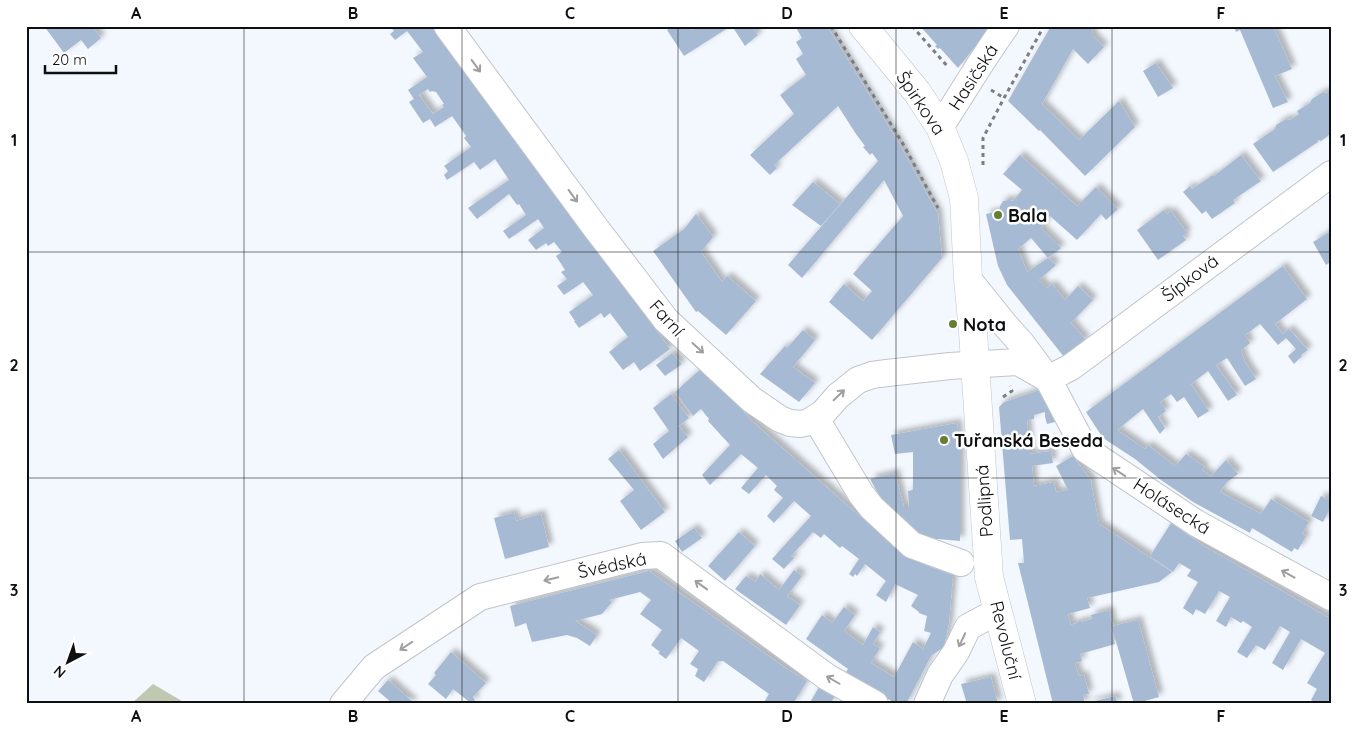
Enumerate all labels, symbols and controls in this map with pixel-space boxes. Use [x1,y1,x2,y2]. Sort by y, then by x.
text: A [131,3,142,23]
text: B [348,3,358,23]
text: C [565,3,575,23]
text: D [781,3,793,23]
text: E [999,3,1009,23]
text: F [1217,3,1226,23]
street label: Hasičská [943,40,1003,114]
scale bar [45,42,116,74]
text: 20 m [52,50,87,69]
one-way arrow [471,58,481,72]
street label: Špirkova [891,67,951,139]
text: 1 [11,130,17,150]
text: 1 [1340,130,1346,150]
one-way arrow [567,189,578,203]
place label: Bala [1008,204,1047,227]
marker: Bala [992,209,1004,221]
street label: Šípková [1157,249,1223,307]
street label: Farní [644,295,690,341]
place label: Nota [963,313,1006,336]
marker: Nota [947,318,959,330]
one-way arrow [691,343,704,354]
text: 2 [9,355,19,375]
text: 2 [1338,355,1348,375]
one-way arrow [833,389,846,401]
place label: Tuřanská Beseda [954,429,1103,452]
marker: Tuřanská Beseda [938,434,950,446]
street label: Podlipná [970,464,998,538]
one-way arrow [1112,467,1126,477]
street label: Holásecká [1129,473,1215,539]
street label: Švédská [576,547,648,583]
one-way arrow [1281,569,1296,578]
one-way arrow [544,575,560,584]
one-way arrow [695,579,708,590]
text: 3 [10,580,18,600]
text: 3 [1339,580,1347,600]
street label: Revoluční [985,598,1027,682]
one-way arrow [956,632,966,647]
north arrow [42,638,92,688]
one-way arrow [399,641,413,651]
text: N [50,662,69,682]
one-way arrow [825,675,840,685]
text: A [131,706,142,726]
text: B [348,706,358,726]
text: C [565,706,575,726]
text: D [781,706,793,726]
text: E [999,706,1009,726]
text: F [1217,706,1226,726]

